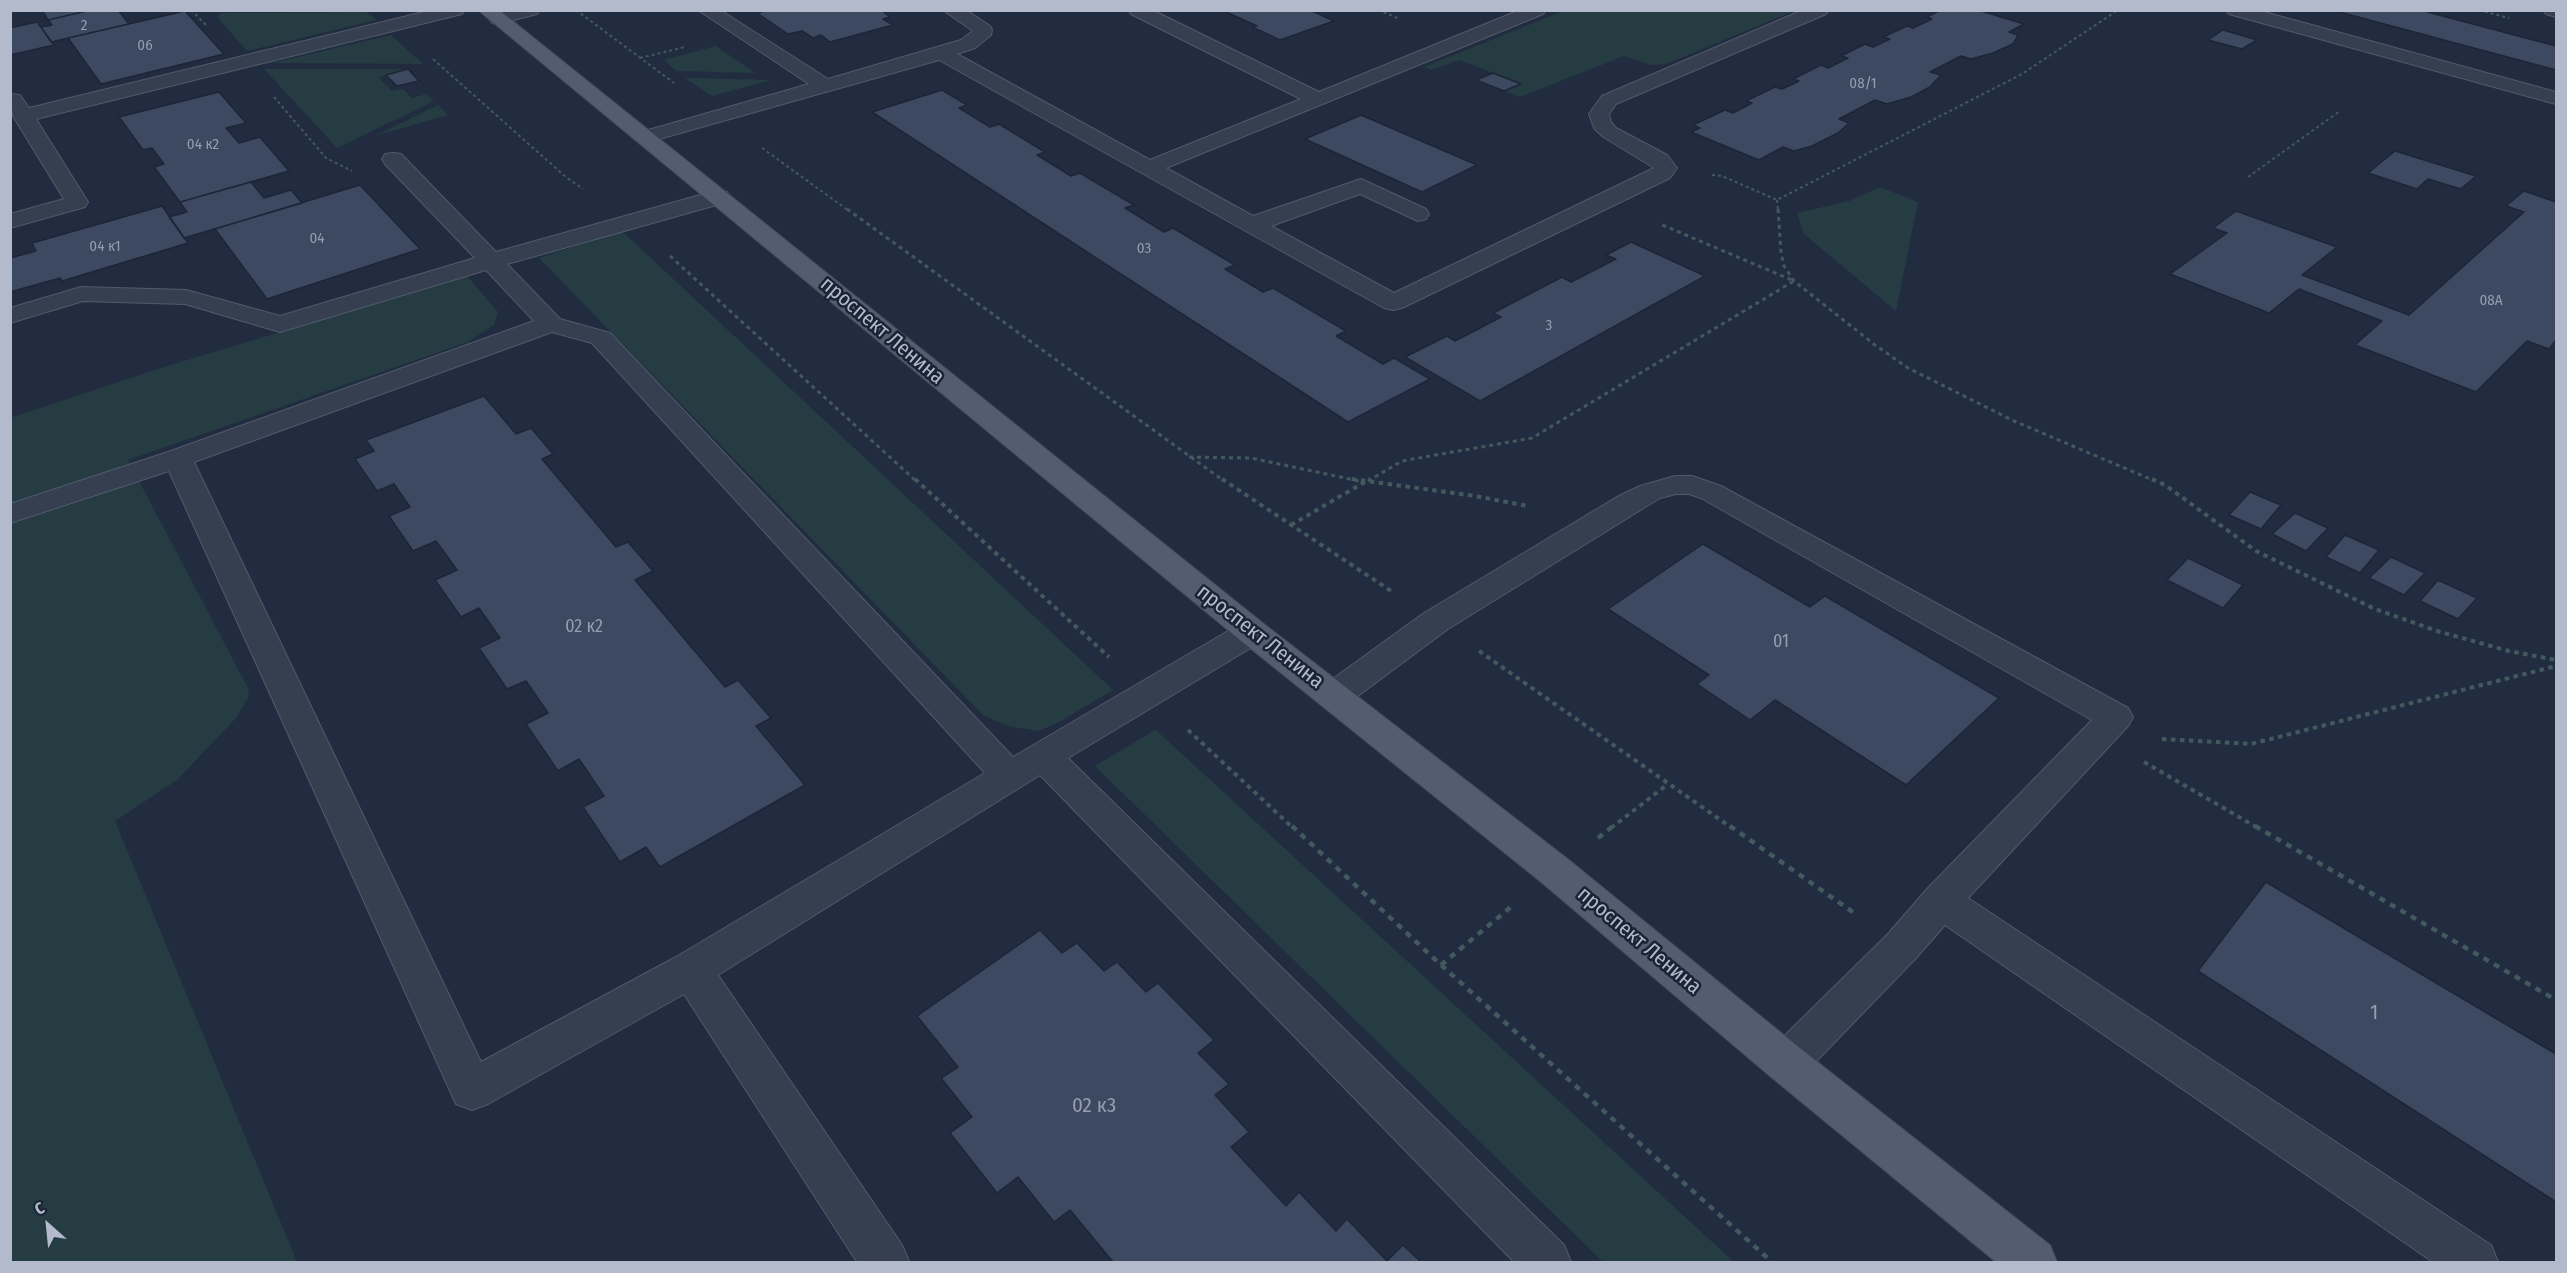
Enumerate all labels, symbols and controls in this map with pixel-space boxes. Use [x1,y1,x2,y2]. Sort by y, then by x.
house number: 2 [81,17,87,35]
house number: 06 [137,37,153,55]
house number: 08/1 [1849,75,1877,93]
house number: 04 к2 [187,136,219,154]
house number: 04 [309,230,325,248]
house number: 04 к1 [89,238,121,256]
house number: 03 [1137,240,1151,258]
street label: проспект Ленина [815,272,949,390]
house number: 08А [2479,292,2503,310]
house number: 3 [1546,317,1552,335]
street label: проспект Ленина [1192,580,1328,694]
house number: 02 к2 [565,616,603,638]
house number: 01 [1773,631,1789,653]
street label: проспект Ленина [1572,882,1706,1000]
house number: 1 [2370,1000,2378,1026]
house number: 02 к3 [1072,1093,1116,1119]
north arrow [18,1195,78,1255]
text: С [32,1198,48,1219]

